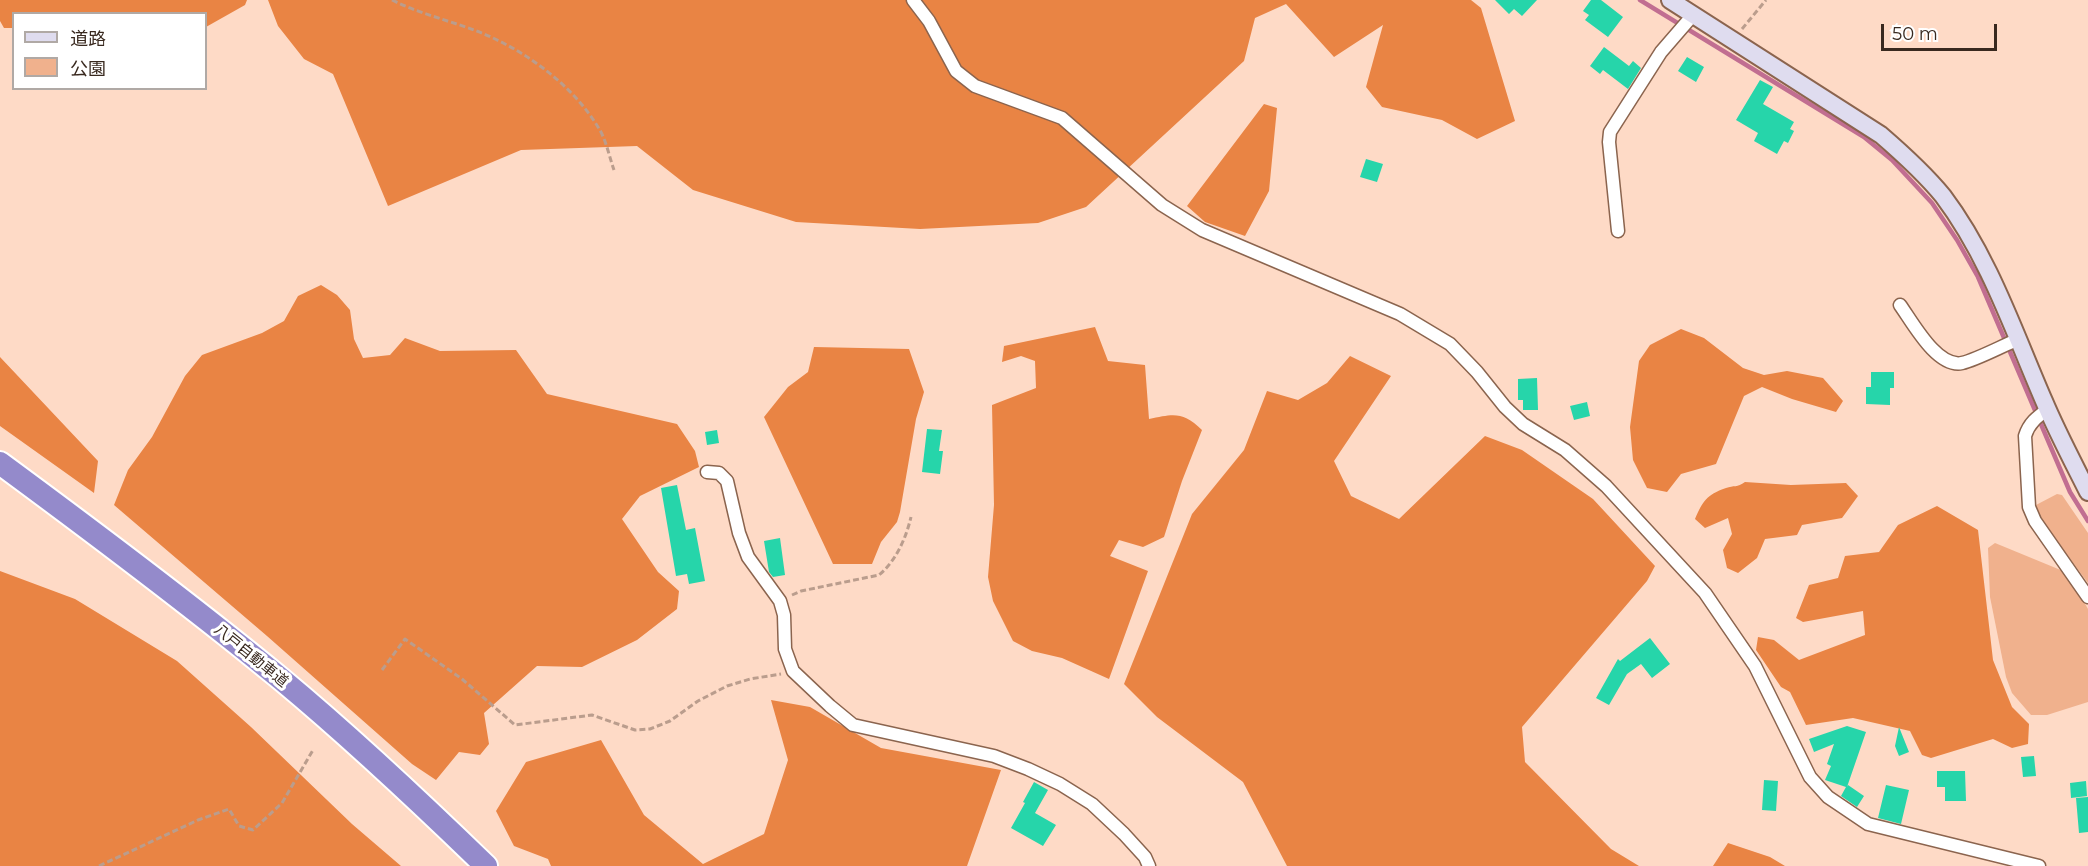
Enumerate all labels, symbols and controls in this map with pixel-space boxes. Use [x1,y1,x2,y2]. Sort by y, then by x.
legend [12,12,207,90]
scale bar [1884,12,2000,50]
text: 50 m [1892,23,1938,45]
text: 道路 [70,28,106,50]
text: 公園 [70,58,106,80]
street label: 八戸自動車道 [210,621,292,691]

